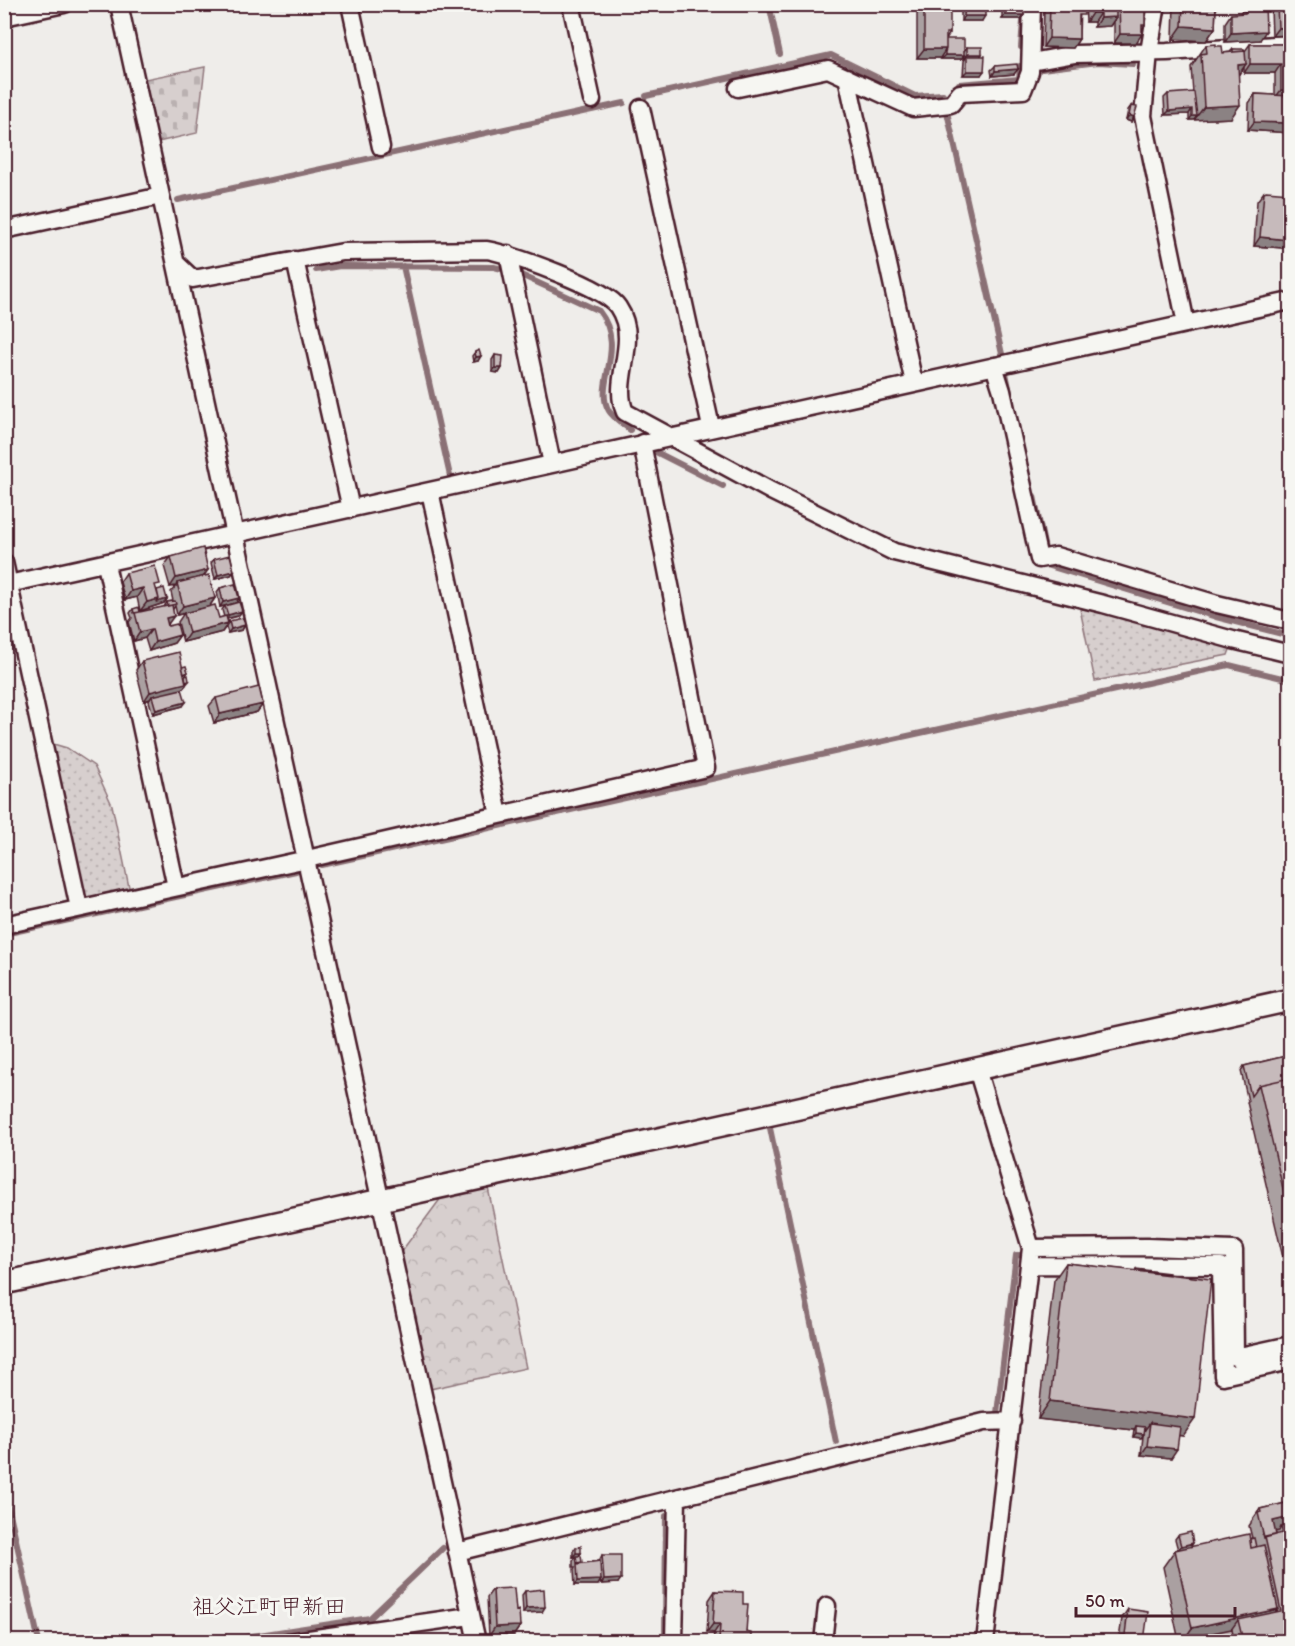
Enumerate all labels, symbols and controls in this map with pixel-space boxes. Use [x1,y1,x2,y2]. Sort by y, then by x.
scale bar [1076,1580,1235,1618]
text: 50 m [1085,1590,1125,1612]
district label: 祖父江町甲新田 [192,1593,346,1620]

